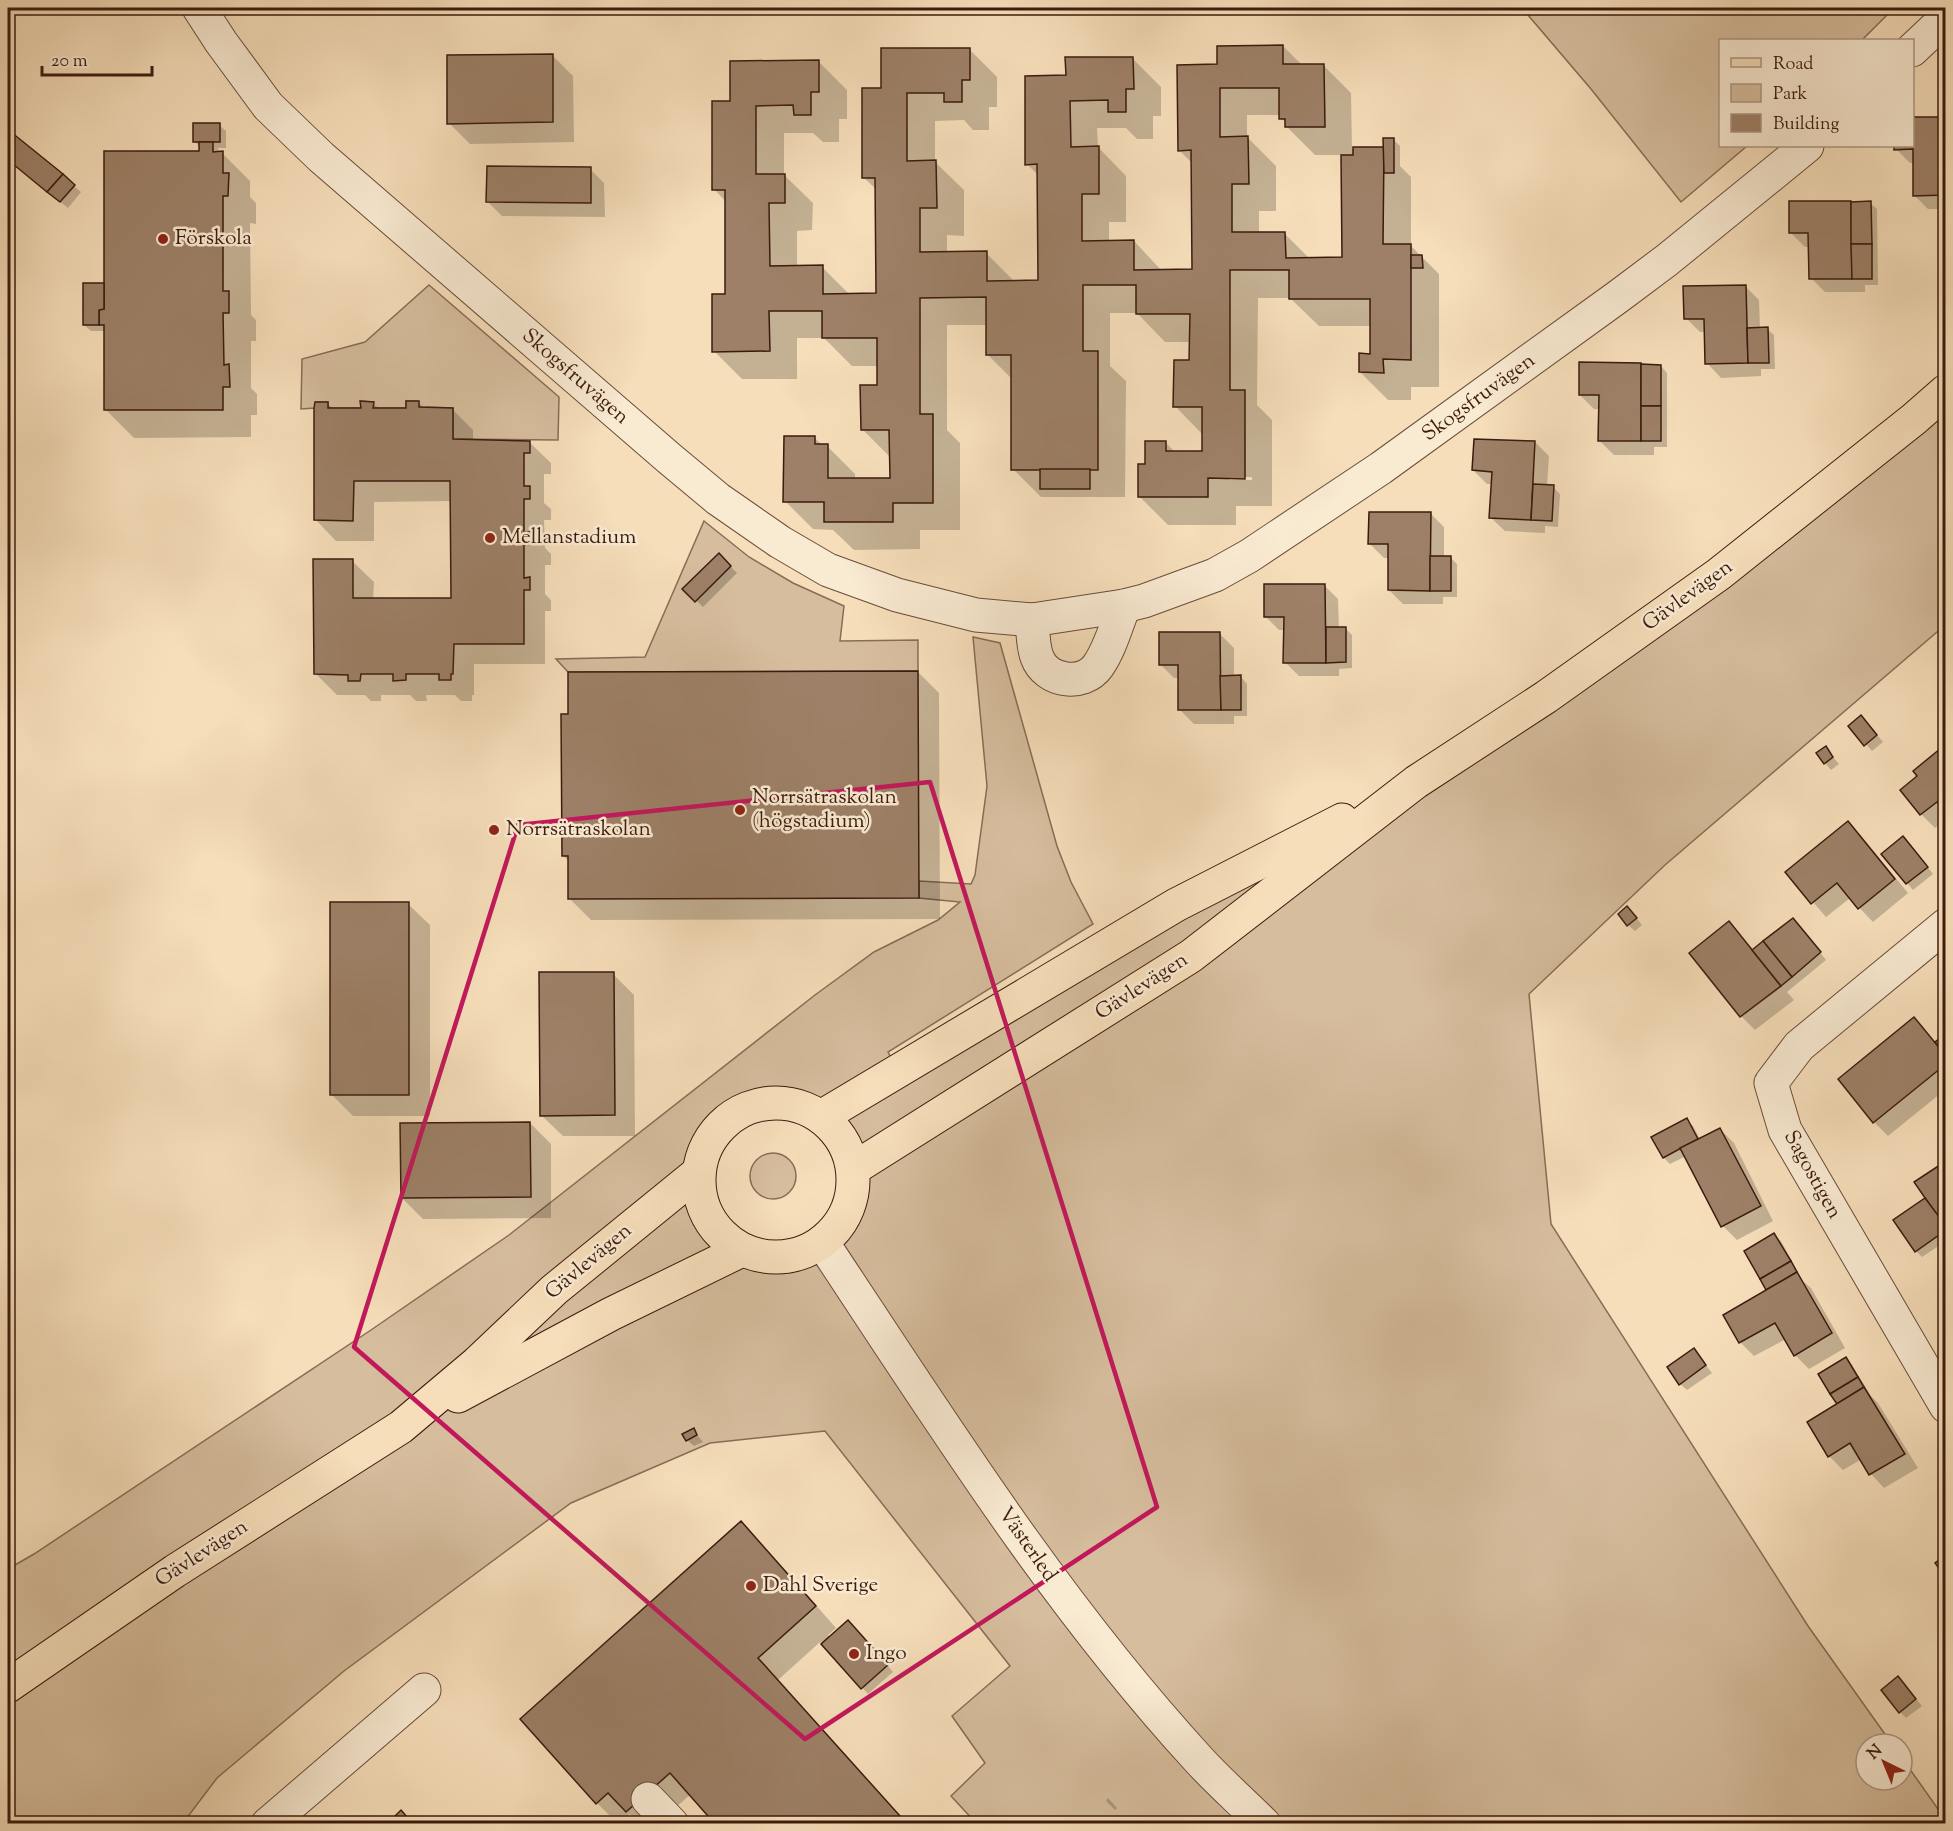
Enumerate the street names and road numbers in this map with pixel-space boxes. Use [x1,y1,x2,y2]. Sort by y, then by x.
street label: Skogsfruvägen [515,322,635,432]
street label: Skogsfruvägen [1416,347,1542,449]
street label: Gävlevägen [1637,553,1739,639]
street label: Gävlevägen [1090,946,1194,1028]
street label: Sagostigen [1775,1125,1849,1225]
street label: Gävlevägen [539,1217,639,1307]
street label: Västerled [990,1501,1064,1589]
street label: Gävlevägen [150,1513,254,1595]

